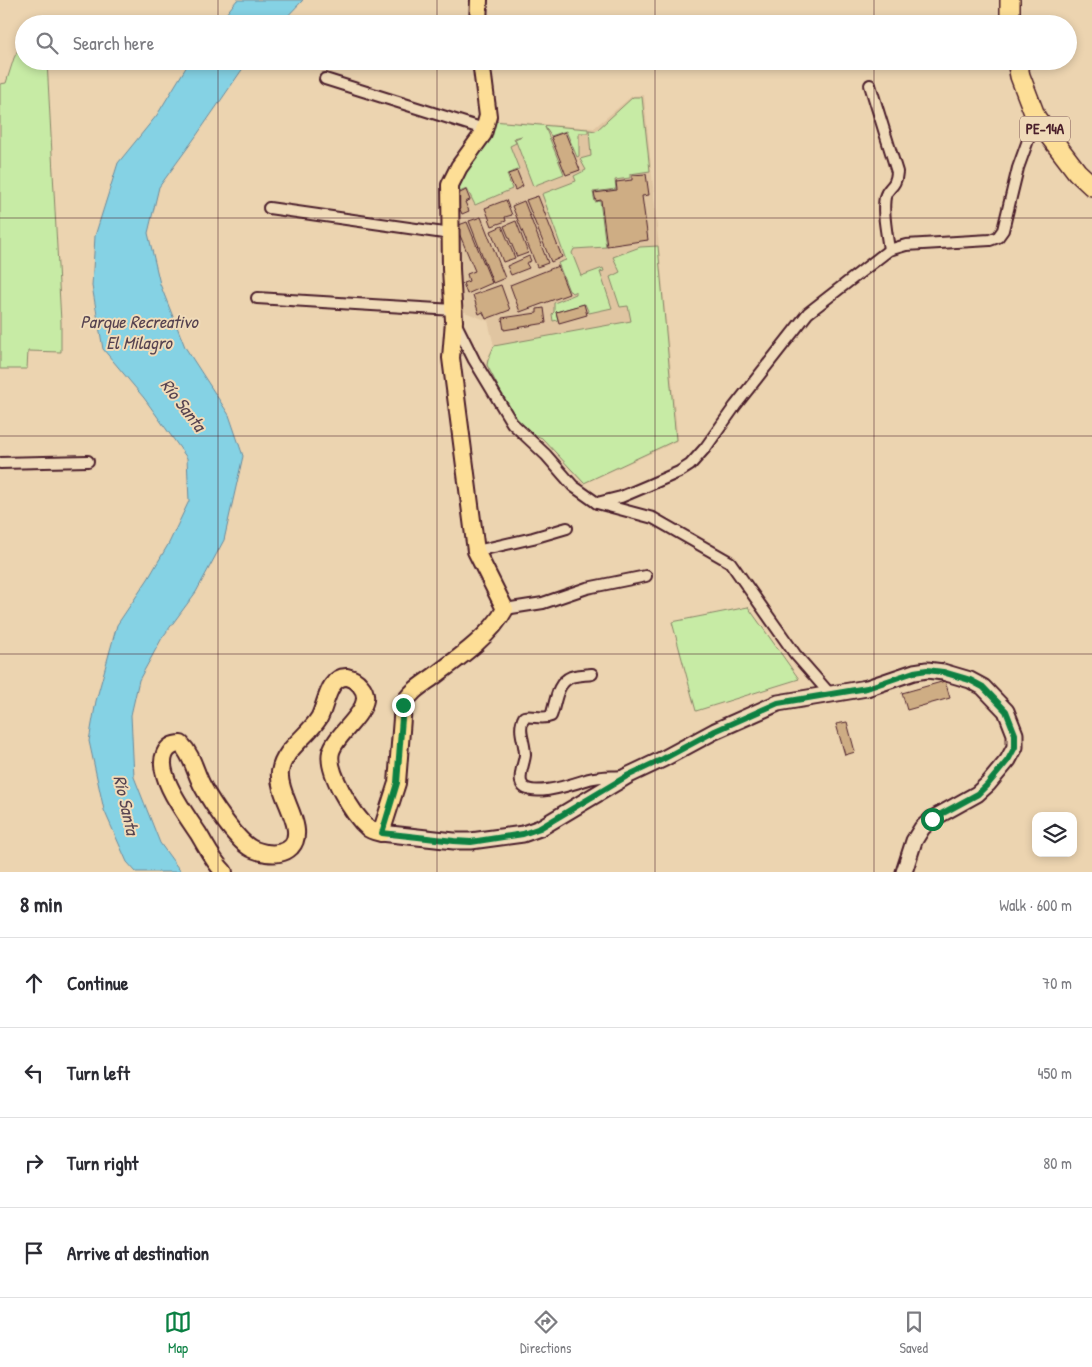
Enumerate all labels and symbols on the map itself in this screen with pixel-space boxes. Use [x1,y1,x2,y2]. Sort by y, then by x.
road number: PE-14A [1020,116,1070,142]
water label: Parque Recreativo El Milagro [80,309,200,355]
water label: Río Santa [155,373,213,438]
route end [392,694,415,717]
water label: Río Santa [108,773,146,839]
route start [921,808,944,831]

